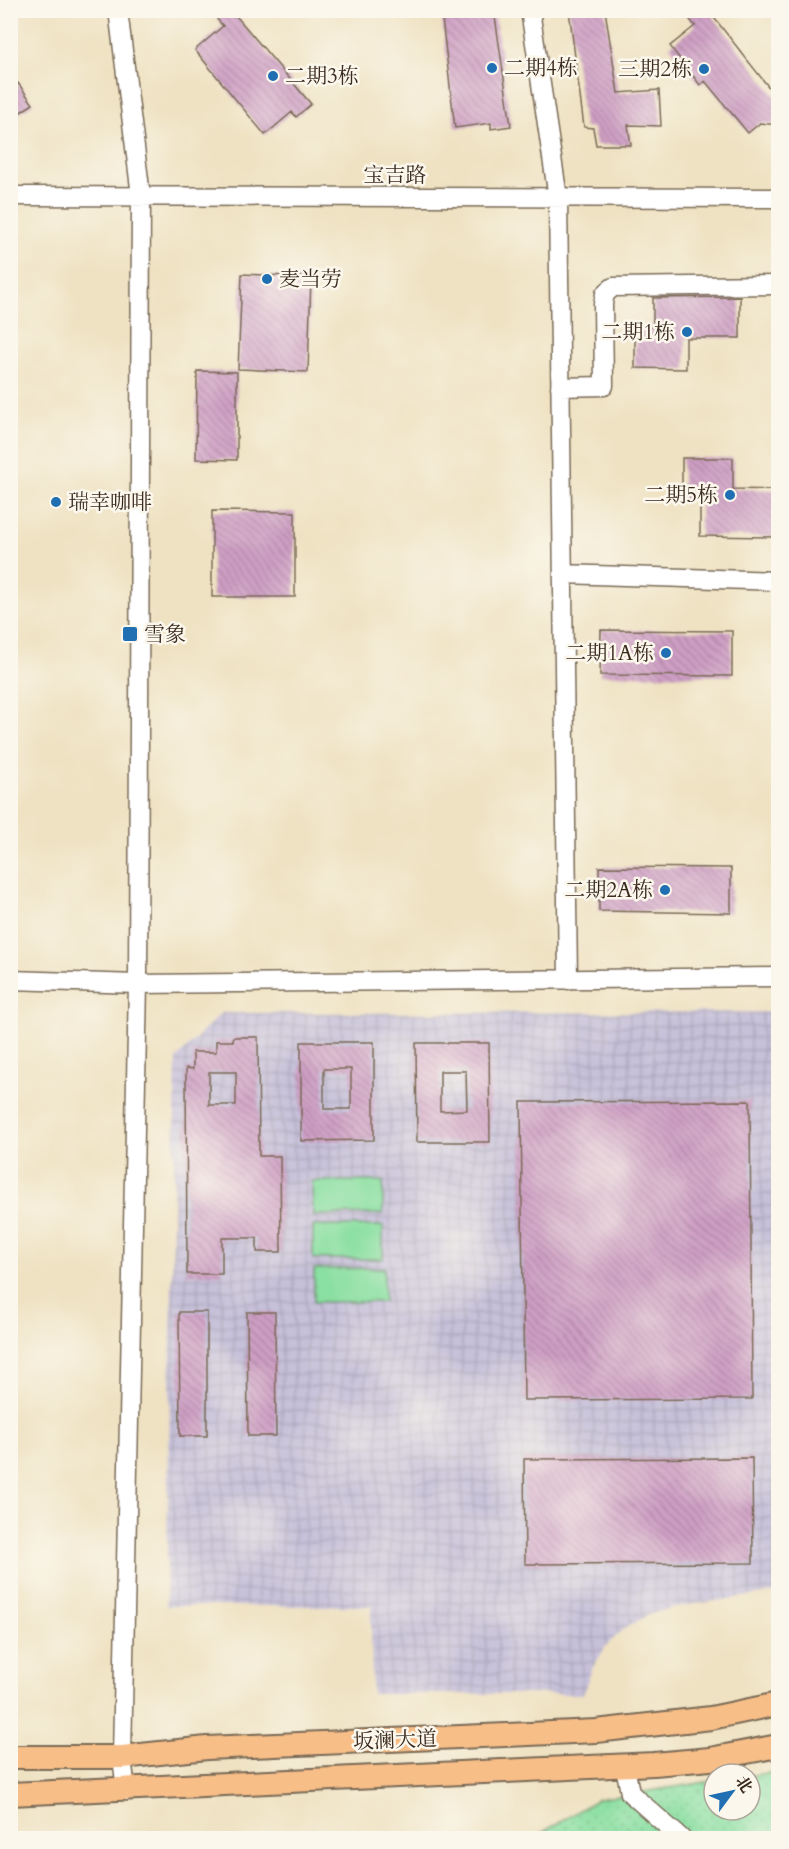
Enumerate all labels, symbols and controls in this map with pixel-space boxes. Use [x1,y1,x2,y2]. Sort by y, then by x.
place label: 二期4栋 [504,54,578,83]
place label: 三期2栋 [618,55,692,84]
marker: 二期4栋 [485,61,499,75]
place label: 二期3栋 [285,62,359,91]
marker: 三期2栋 [697,62,711,76]
marker: 二期3栋 [266,69,280,83]
street label: 宝吉路 [364,161,427,190]
place label: 麦当劳 [279,265,342,294]
marker: 麦当劳 [260,272,274,286]
place label: 二期1栋 [601,318,675,347]
marker: 二期1栋 [680,325,694,339]
place label: 二期5栋 [644,481,718,510]
place label: 瑞幸咖啡 [68,488,152,517]
marker: 二期5栋 [723,488,737,502]
marker: 瑞幸咖啡 [49,495,63,509]
place label: 雪象 [144,620,186,649]
marker: 雪象 [121,625,139,643]
place label: 二期1A栋 [565,639,654,668]
marker: 二期1A栋 [659,646,673,660]
place label: 二期2A栋 [564,876,653,905]
marker: 二期2A栋 [658,883,672,897]
street label: 坂澜大道 [353,1725,437,1756]
north arrow [702,1762,762,1822]
text: 北 [730,1772,757,1797]

